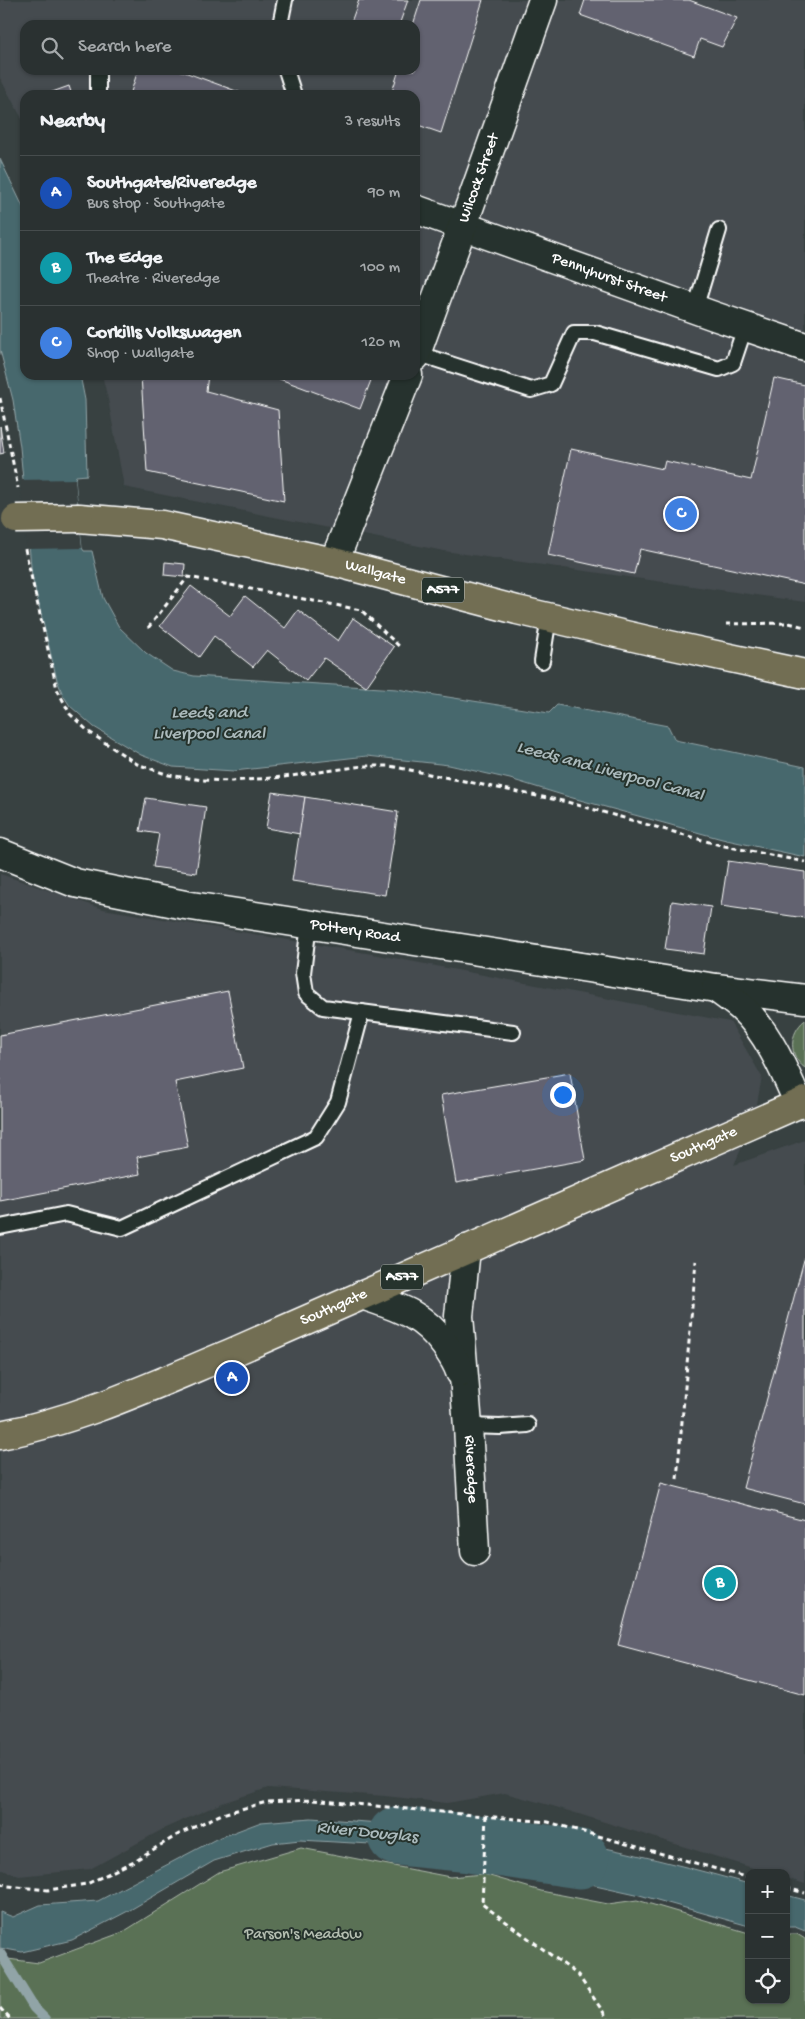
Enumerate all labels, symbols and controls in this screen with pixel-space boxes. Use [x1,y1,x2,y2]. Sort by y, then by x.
search box [20,20,420,75]
icon: search [38,34,66,62]
text: Search here [78,36,172,59]
text: Nearby [40,110,105,135]
text: 3 results [345,113,400,132]
street label: Wilcock Street [455,130,505,226]
text: Southgate/Riveredge [87,172,257,195]
text: A [51,184,61,203]
text: 90 m [368,184,400,203]
text: Bus stop · Southgate [87,195,225,214]
text: The Edge [87,247,162,270]
street label: Pennyhurst Street [548,249,670,308]
text: B [52,259,60,278]
text: 100 m [360,259,400,278]
text: Theatre · Riveredge [87,270,220,289]
text: Corkills Volkswagen [87,322,241,345]
text: C [52,334,60,353]
text: 120 m [361,334,400,353]
text: Shop · Wallgate [87,345,194,364]
pin: C [665,495,697,533]
street label: Wallgate [343,556,409,590]
road number: A577 [422,578,464,602]
water label: Leeds and Liverpool Canal [153,703,266,745]
water label: Leeds and Liverpool Canal [515,737,706,807]
street label: Pottery Road [308,915,403,948]
your location [550,1082,576,1108]
street label: Southgate [667,1122,741,1168]
road number: A577 [381,1264,423,1290]
street label: Southgate [298,1285,371,1331]
pin: A [216,1359,248,1397]
street label: Riveredge [459,1435,482,1504]
pin: B [704,1564,736,1602]
water label: River Douglas [315,1817,421,1849]
map controls [745,1869,790,2004]
button: + [745,1869,790,1914]
button: − [745,1914,790,1959]
park label: Parson's Meadow [243,1926,362,1945]
button: locate [745,1959,790,2004]

